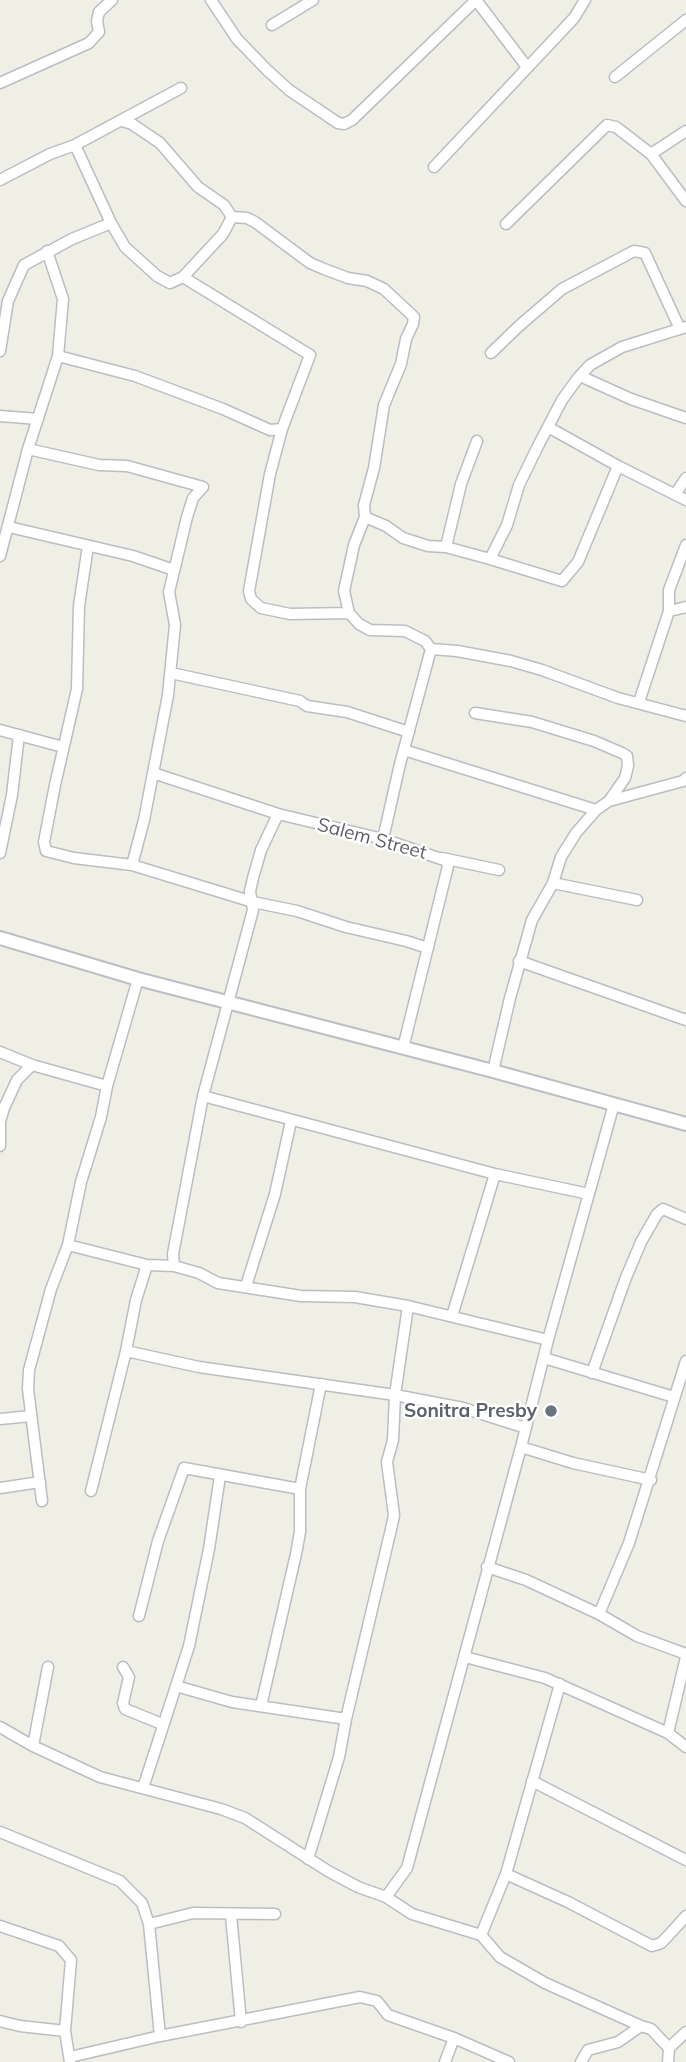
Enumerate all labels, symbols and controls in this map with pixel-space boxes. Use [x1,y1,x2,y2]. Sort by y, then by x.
street label: Salem Street [315,813,429,865]
place label: Sonitra Presby [404,1400,537,1422]
marker: Sonitra Presby [543,1403,559,1419]

